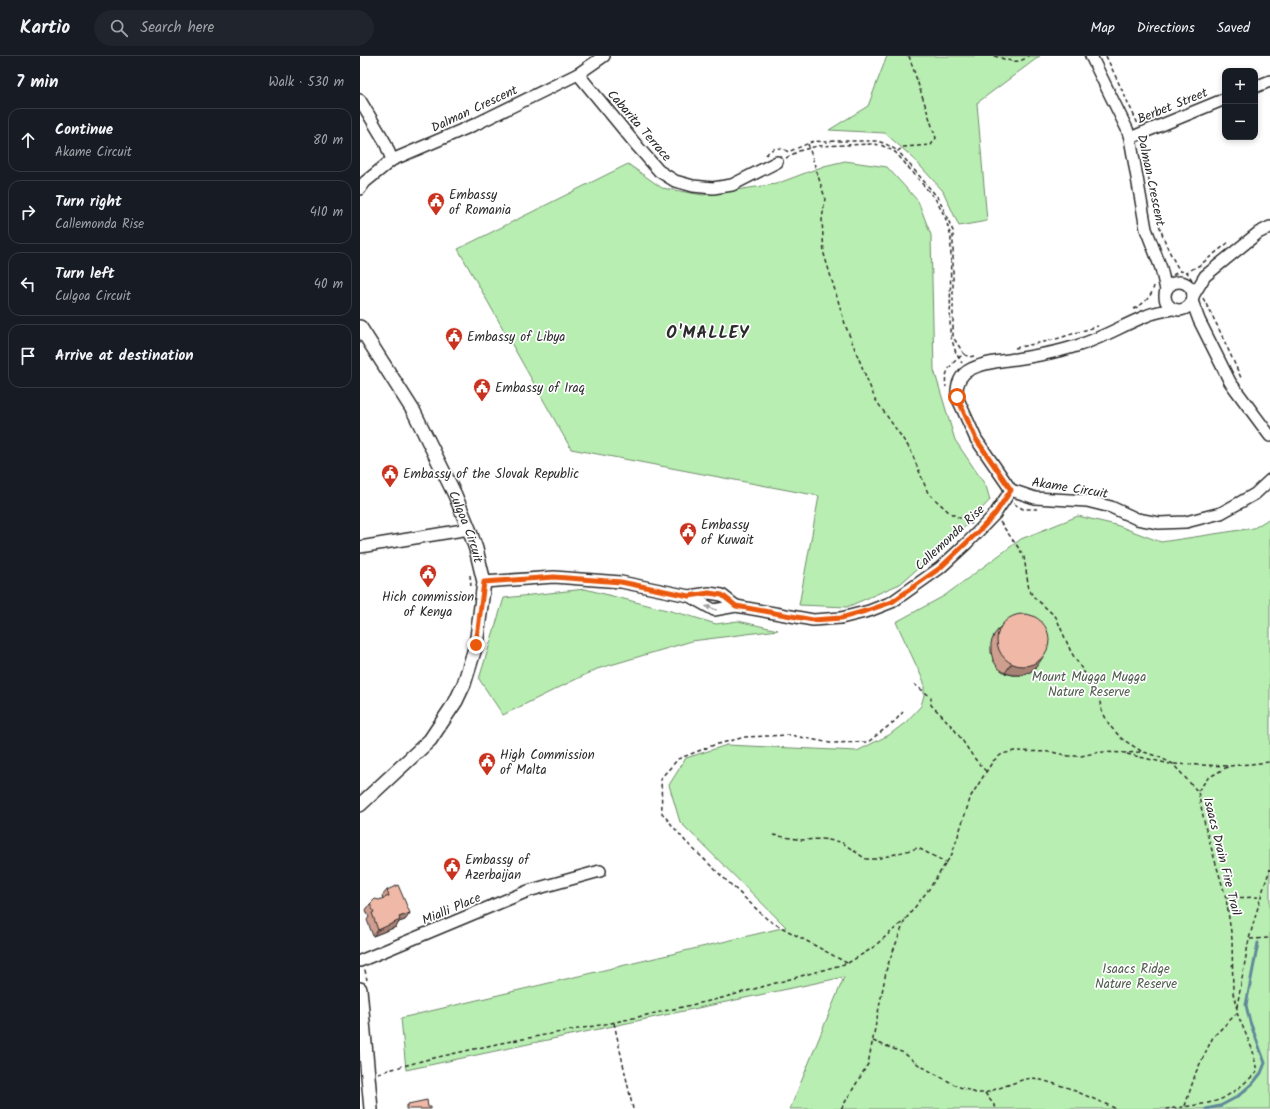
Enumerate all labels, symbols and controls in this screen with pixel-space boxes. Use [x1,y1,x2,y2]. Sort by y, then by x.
search box [94,10,374,46]
text: Kartio [20,13,70,43]
text: Search here [140,16,214,40]
icon: search [108,17,130,39]
text: Map [1090,17,1115,39]
text: Directions [1137,17,1195,39]
text: Saved [1217,17,1250,39]
map controls [1222,68,1258,140]
button: + [1222,68,1258,104]
text: 7 min [16,69,58,96]
text: Walk · 530 m [268,72,344,93]
street label: Dalman Crescent [428,80,522,139]
street label: Berbet Street [1134,82,1212,130]
street label: Cabarita Terrace [602,85,676,167]
button: − [1222,104,1258,140]
text: Continue [55,118,113,142]
icon: ahead [17,129,39,151]
text: 80 m [313,130,343,151]
street label: Dalman Crescent [1131,132,1171,229]
text: Akame Circuit [55,142,132,163]
place label: Embassy of Romania [449,185,511,221]
text: Turn right [55,190,122,214]
public building icon: Embassy of Romania [426,191,446,216]
icon: right [17,201,39,223]
text: 410 m [310,202,343,223]
text: Callemonda Rise [55,214,144,235]
text: Turn left [55,262,115,286]
icon: left [17,273,39,295]
text: 40 m [314,274,343,295]
text: Culgoa Circuit [55,286,131,307]
district label: O'MALLEY [666,320,750,347]
public building icon: Embassy of Libya [444,326,464,351]
place label: Embassy of Libya [467,327,565,348]
text: Arrive at destination [55,344,194,368]
icon: arrive [17,345,39,367]
public building icon: Embassy of Iraq [472,377,492,402]
place label: Embassy of Iraq [495,378,585,399]
route start [948,388,966,406]
public building icon: Embassy of the Slovak Republic [380,463,400,488]
place label: Embassy of the Slovak Republic [403,464,579,485]
street label: Akame Circuit [1030,472,1110,505]
street label: Culgoa Circuit [442,487,488,566]
street label: Callemonda Rise [910,500,990,576]
place label: Embassy of Kuwait [701,515,755,551]
public building icon: Embassy of Kuwait [678,521,698,546]
public building icon: Hich commission of Kenya [418,563,438,588]
place label: Hich commission of Kenya [382,587,474,623]
one-way arrow [705,605,717,611]
route end [467,636,485,654]
park label: Mount Mugga Mugga Nature Reserve [1032,667,1146,703]
place label: High Commission of Malta [500,745,595,781]
public building icon: High Commission of Malta [477,751,497,776]
street label: Isaacs Drain Fire Trail [1197,795,1246,918]
place label: Embassy of Azerbaijan [465,850,530,886]
public building icon: Embassy of Azerbaijan [442,856,462,881]
street label: Mialli Place [419,888,484,931]
park label: Isaacs Ridge Nature Reserve [1095,959,1177,995]

